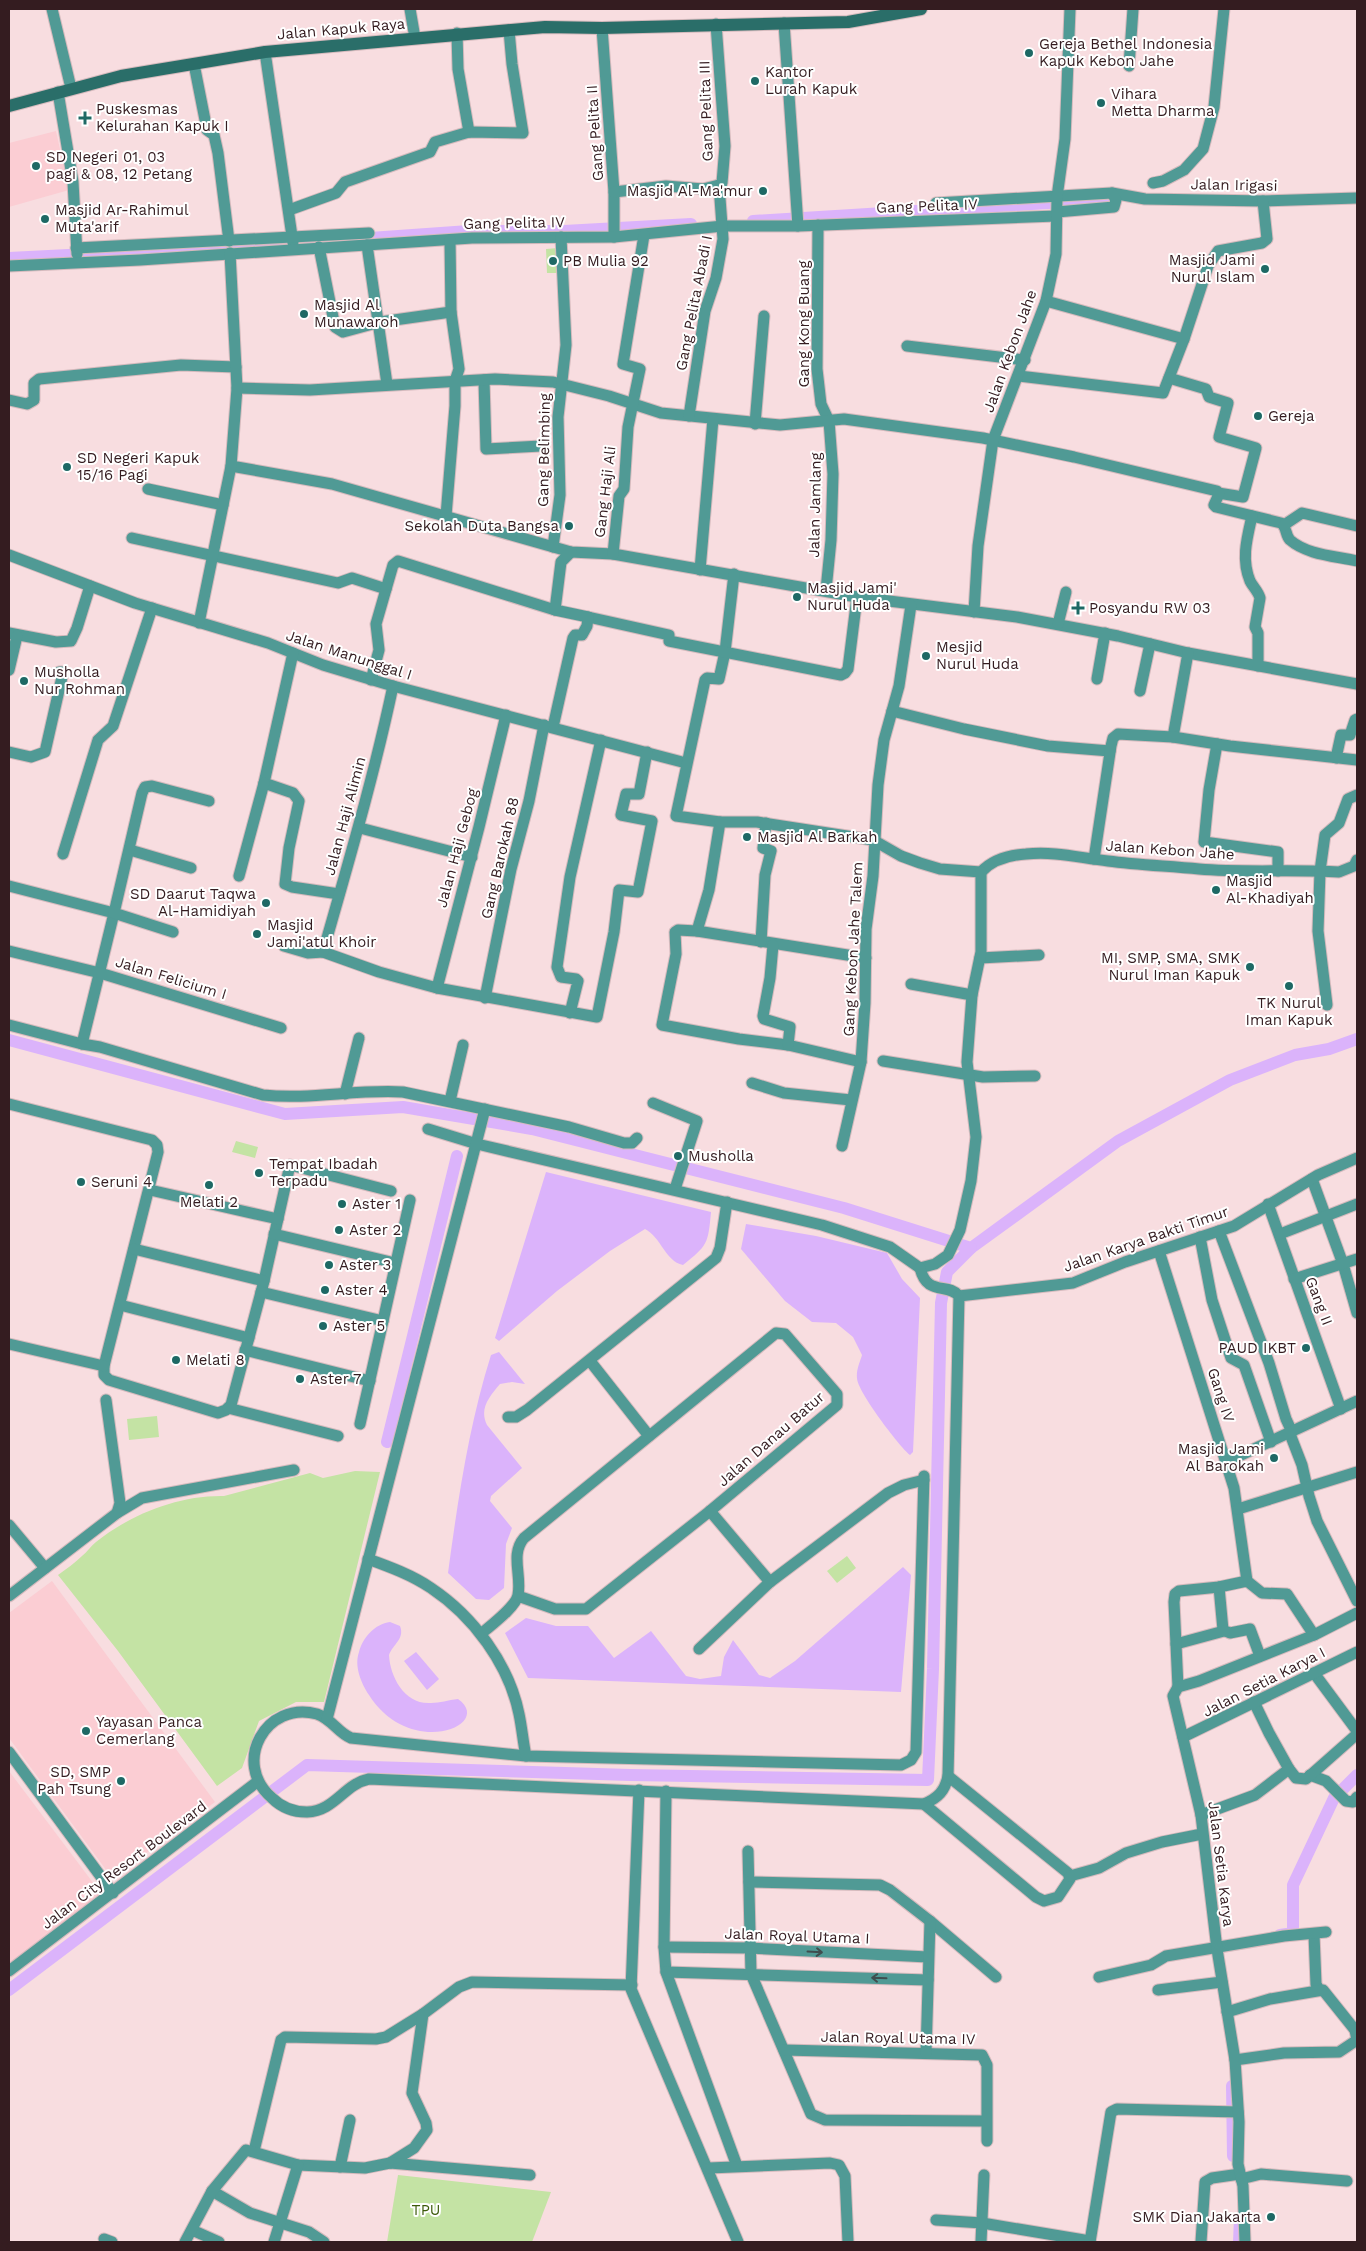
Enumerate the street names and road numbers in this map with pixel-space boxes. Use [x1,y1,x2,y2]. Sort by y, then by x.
street label: Jalan Kapuk Raya [276,14,406,44]
street label: Gang Pelita III [695,60,717,162]
street label: Gang Pelita II [583,84,607,182]
street label: Jalan Irigasi [1190,175,1278,195]
street label: Gang Pelita IV [876,195,978,217]
street label: Gang Pelita IV [463,213,565,233]
street label: Gang Pelita Abadi I [672,234,716,372]
street label: Gang Kong Buang [795,260,813,388]
street label: Jalan Kebon Jahe [979,287,1041,415]
street label: Gang Belimbing [534,393,554,507]
street label: Gang Haji Ali [590,445,620,539]
street label: Jalan Jamlang [805,452,825,558]
street label: Jalan Manunggal I [284,626,414,684]
street label: Jalan Haji Alimin [320,755,370,877]
street label: Jalan Haji Gebog [432,786,482,910]
street label: Gang Barokah 88 [477,795,523,921]
street label: Jalan Kebon Jahe [1105,837,1235,863]
street label: Gang Kebon Jahe Talem [839,861,867,1037]
street label: Jalan Felicium I [113,953,229,1003]
street label: Jalan Karya Bakti Timur [1061,1202,1231,1276]
street label: Gang II [1302,1274,1336,1328]
street label: Gang IV [1204,1366,1238,1425]
street label: Jalan Danau Batur [714,1388,828,1490]
street label: Jalan Setia Karya I [1200,1643,1328,1721]
street label: Jalan City Resort Boulevard [38,1797,210,1933]
street label: Jalan Setia Karya [1204,1800,1238,1928]
street label: Jalan Royal Utama I [724,1924,870,1948]
street label: Jalan Royal Utama IV [820,2028,976,2048]

